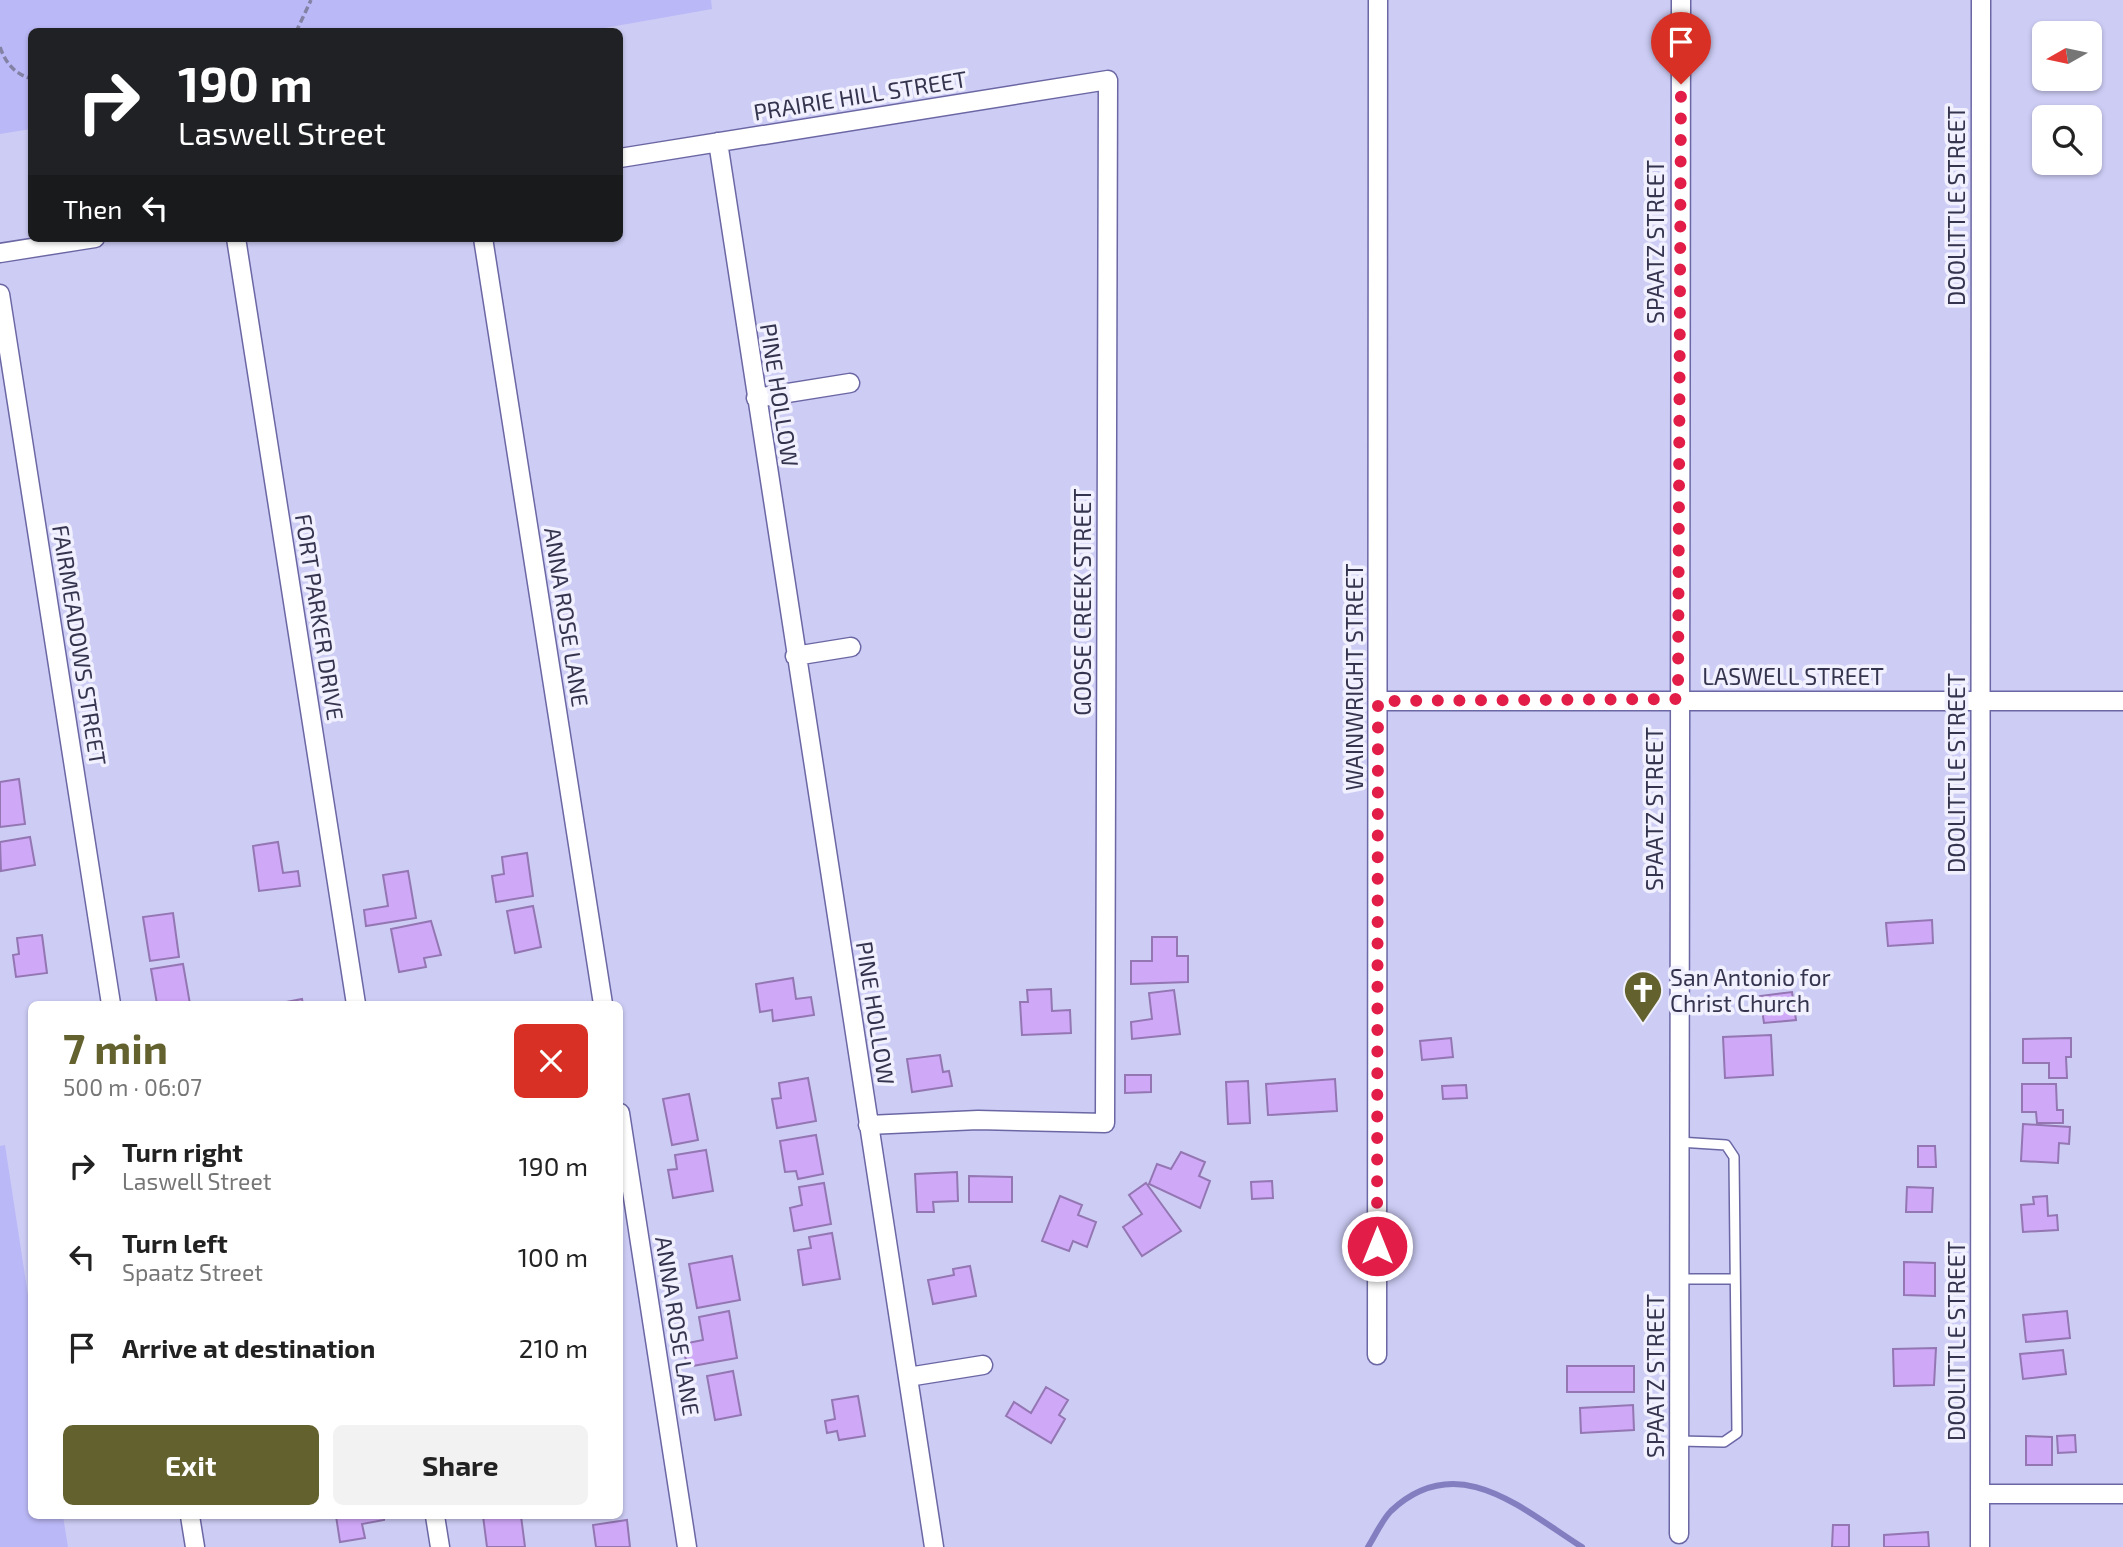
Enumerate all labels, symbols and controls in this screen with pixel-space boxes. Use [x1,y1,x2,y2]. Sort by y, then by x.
pin [1651,12.0,1711,84]
north arrow [2032,21,2102,91]
map controls [2032,21,2102,175]
icon: arrive [1662,23,1700,61]
text: 190 m [178,53,313,112]
icon: right [63,56,154,147]
street label: PRAIRIE HILL STREET [751,64,969,126]
button: search [2032,105,2102,175]
street label: DOOLITTLE STREET [1942,106,1970,306]
text: Laswell Street [178,113,386,151]
street label: SPAATZ STREET [1641,160,1669,324]
icon: left [136,189,174,227]
text: Then [63,193,122,224]
street label: PINE HOLLOW [755,321,805,469]
street label: GOOSE CREEK STREET [1068,488,1096,716]
street label: FORT PARKER DRIVE [290,512,350,722]
street label: FAIRMEADOWS STREET [47,523,113,767]
street label: ANNA ROSE LANE [539,525,595,709]
street label: WAINWRIGHT STREET [1340,563,1368,791]
street label: LASWELL STREET [1702,662,1884,690]
street label: DOOLITTLE STREET [1942,673,1970,873]
street label: SPAATZ STREET [1640,727,1668,891]
street label: PINE HOLLOW [851,939,901,1087]
place label: San Antonio for Christ Church [1670,963,1831,1017]
church icon: San Antonio for Christ Church [1622,969,1664,1024]
text: 7 min [63,1022,168,1072]
button: close [514,1024,588,1098]
text: 500 m · 06:07 [63,1073,202,1101]
text: Turn right [122,1136,243,1167]
icon: right [63,1147,101,1185]
text: 190 m [519,1150,588,1181]
text: Laswell Street [122,1167,272,1195]
position arrow [1340,1209,1414,1283]
text: Turn left [122,1227,228,1258]
street label: ANNA ROSE LANE [650,1234,706,1418]
icon: left [63,1238,101,1276]
text: 100 m [518,1241,588,1272]
street label: DOOLITTLE STREET [1942,1241,1970,1441]
text: Spaatz Street [122,1258,263,1286]
street label: SPAATZ STREET [1641,1294,1669,1458]
icon: arrive [63,1329,101,1367]
text: Arrive at destination [122,1332,375,1363]
text: 210 m [519,1332,588,1363]
button: Exit [63,1425,319,1505]
button: Share [333,1425,588,1505]

